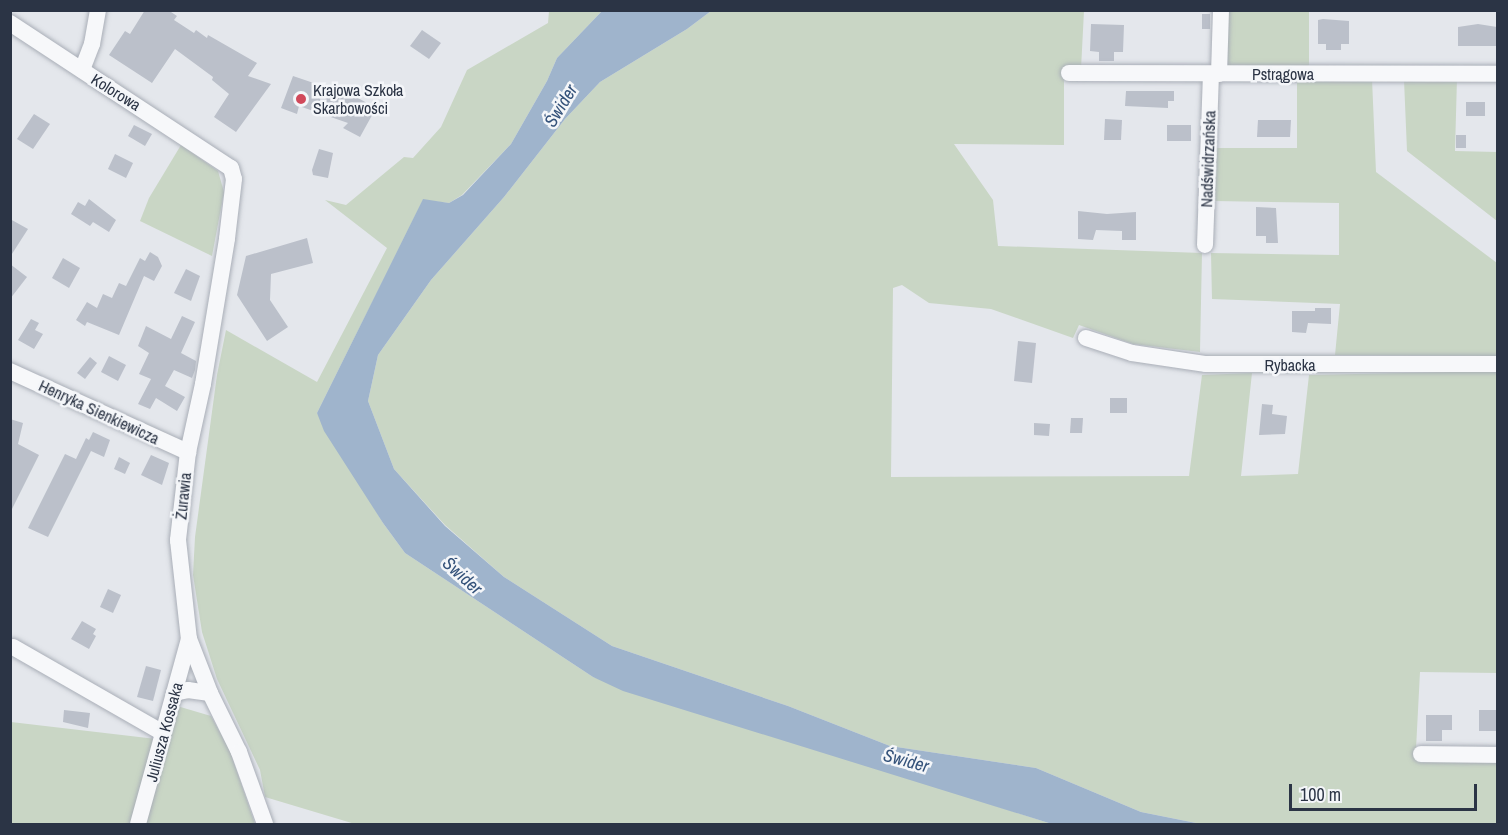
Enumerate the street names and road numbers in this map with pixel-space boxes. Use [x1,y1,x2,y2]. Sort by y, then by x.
street label: Pstrągowa [1252,64,1314,84]
street label: Kolorowa [88,69,144,115]
street label: Nadświdrzańska [1197,110,1219,208]
street label: Rybacka [1264,355,1316,375]
street label: Henryka Sienkiewicza [36,376,162,448]
street label: Żurawia [171,471,195,521]
street label: Juliusza Kossaka [142,680,186,784]

